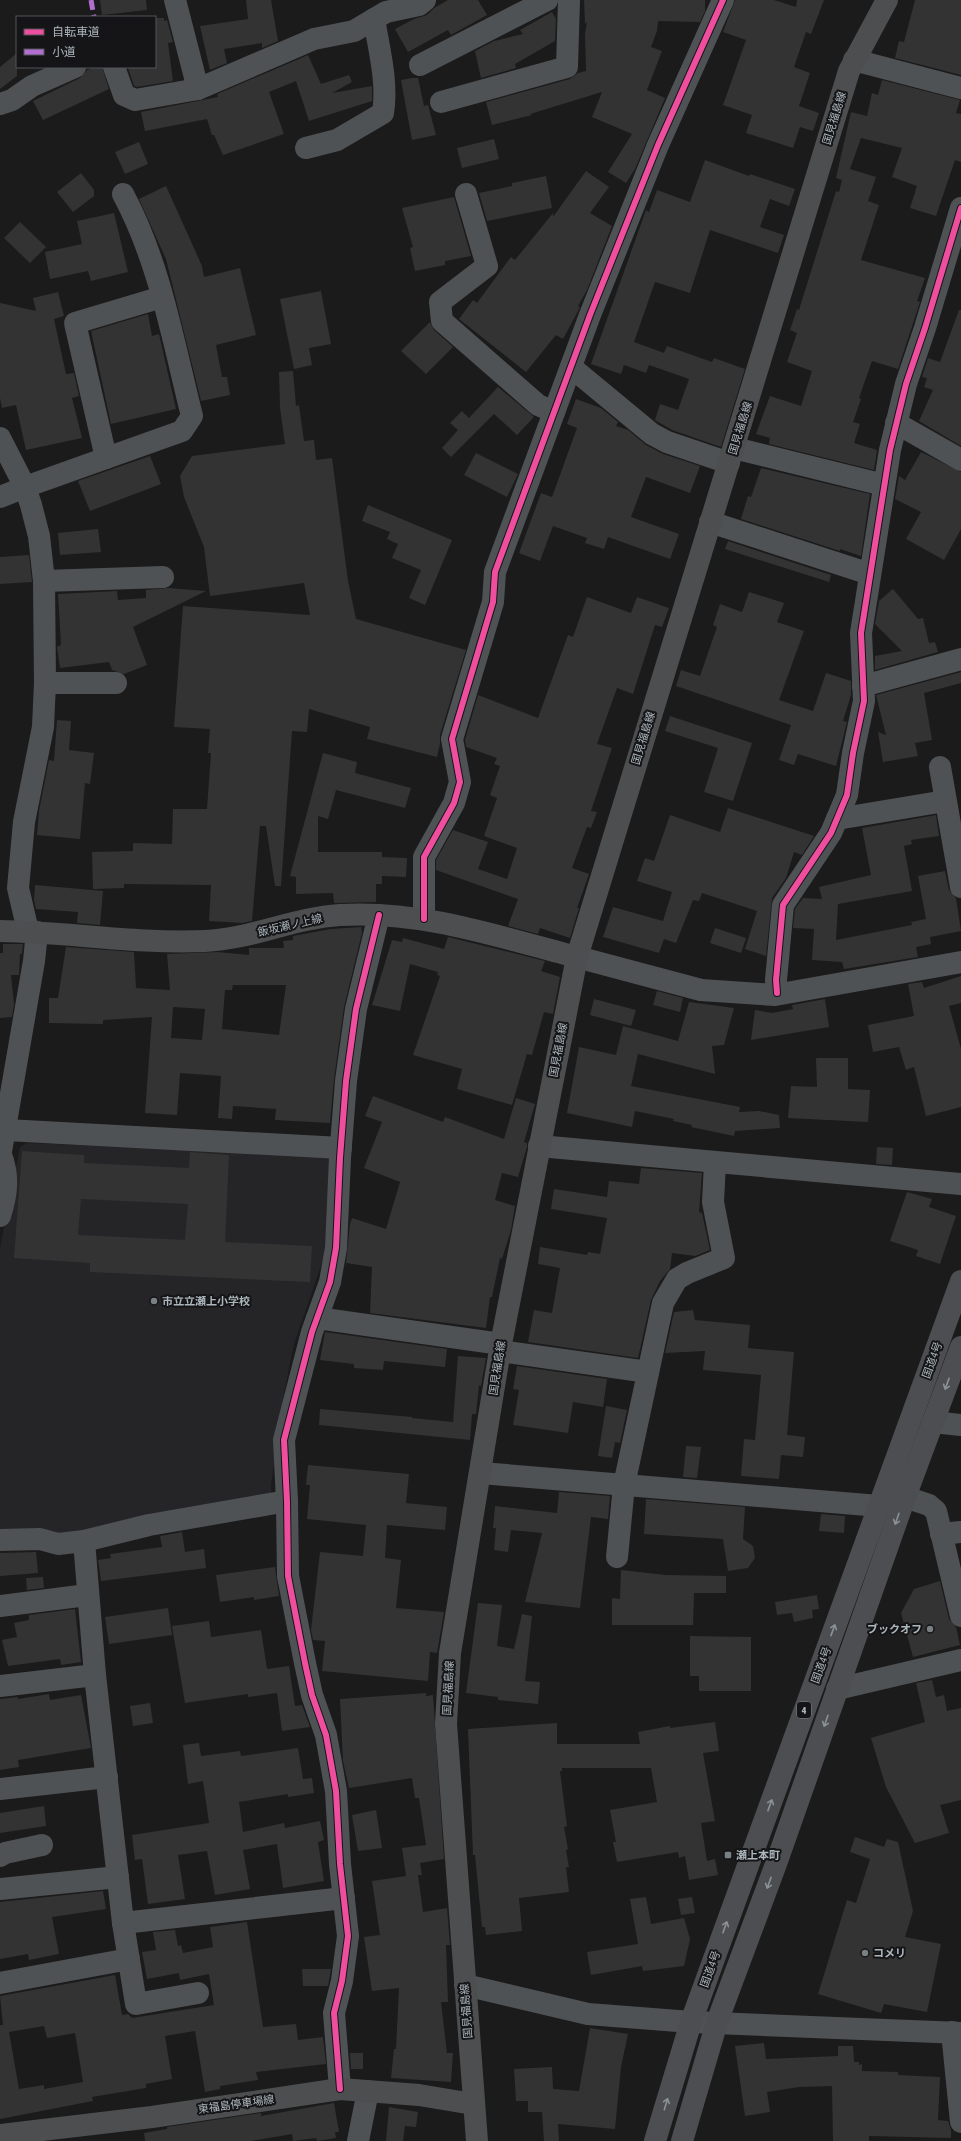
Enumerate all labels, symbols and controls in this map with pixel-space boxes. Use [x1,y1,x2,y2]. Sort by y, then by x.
legend [16,16,156,68]
text: 自転車道 [52,25,100,39]
text: 小道 [52,45,76,59]
street label: 国見福島線 [820,90,848,146]
street label: 国見福島線 [726,400,754,456]
street label: 国見福島線 [629,710,657,766]
street label: 飯坂瀬ノ上線 [256,912,324,938]
street label: 国見福島線 [547,1022,569,1078]
place label: 市立立瀬上小学校 [162,1295,250,1307]
marker: 市立立瀬上小学校 [149,1296,159,1306]
street label: 国見福島線 [487,1340,507,1396]
street label: 国道4号 [920,1340,944,1380]
one-way arrow [943,1377,951,1389]
one-way arrow [893,1512,900,1525]
place label: ブックオフ [867,1623,922,1635]
marker: ブックオフ [925,1624,935,1634]
one-way arrow [830,1625,838,1637]
street label: 国道4号 [809,1645,833,1685]
street label: 国見福島線 [441,1660,455,1716]
road number: 4 [797,1702,811,1718]
one-way arrow [822,1714,829,1727]
one-way arrow [766,1800,774,1812]
place label: 瀬上本町 [736,1849,780,1861]
marker: 瀬上本町 [723,1850,733,1860]
one-way arrow [764,1876,772,1888]
one-way arrow [722,1921,729,1934]
place label: コメリ [873,1947,906,1959]
marker: コメリ [860,1948,870,1958]
street label: 国道4号 [698,1949,722,1989]
street label: 国見福島線 [458,1983,474,2039]
street label: 東福島停車場線 [197,2093,275,2115]
one-way arrow [663,2097,670,2110]

